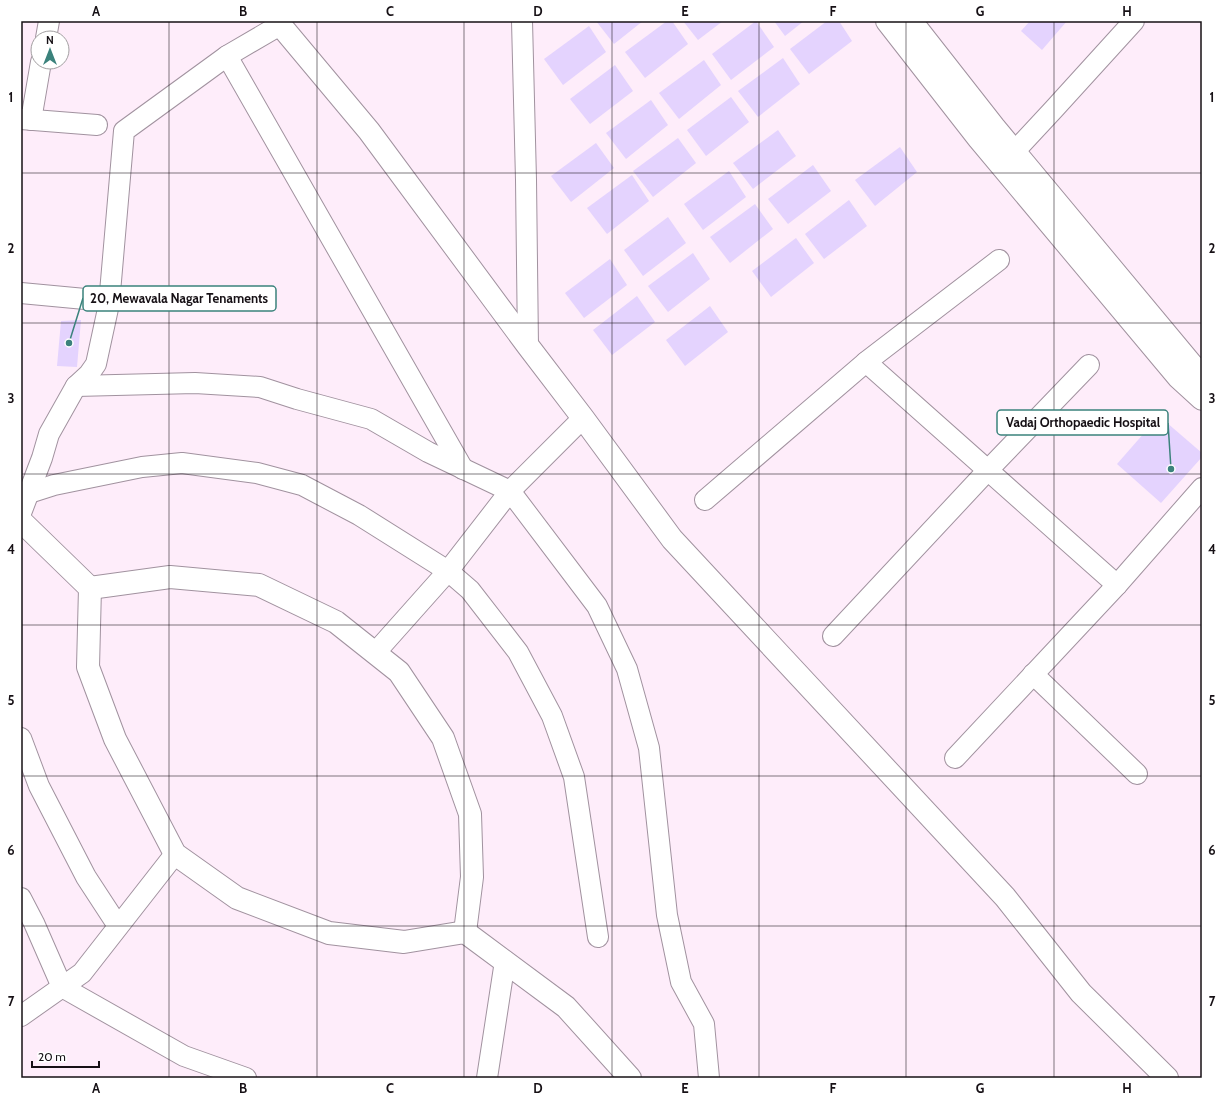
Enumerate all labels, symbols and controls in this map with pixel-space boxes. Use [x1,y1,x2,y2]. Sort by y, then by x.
text: A [92,3,101,19]
text: B [239,3,247,19]
text: C [386,3,394,19]
text: D [533,3,543,19]
text: E [681,3,689,19]
text: F [830,3,837,19]
text: G [976,3,985,19]
text: H [1122,3,1132,19]
north arrow [30,30,70,70]
text: N [46,33,54,47]
text: 1 [9,89,13,105]
text: 1 [1210,89,1214,105]
text: 2 [8,240,15,256]
text: 2 [1209,240,1216,256]
callout: 20, Mewavala Nagar Tenaments [83,286,276,311]
text: 20, Mewavala Nagar Tenaments [90,290,268,306]
text: 3 [7,390,15,406]
text: 3 [1208,390,1216,406]
callout: Vadaj Orthopaedic Hospital [997,410,1168,435]
text: Vadaj Orthopaedic Hospital [1006,414,1161,430]
text: 4 [7,541,15,557]
text: 4 [1208,541,1216,557]
text: 5 [8,692,15,708]
text: 5 [1209,692,1216,708]
text: 6 [7,842,15,858]
text: 6 [1208,842,1216,858]
text: 7 [8,993,15,1009]
text: 7 [1209,993,1216,1009]
scale bar [32,1043,99,1069]
text: 20 m [38,1049,66,1064]
text: A [92,1080,101,1096]
text: B [239,1080,247,1096]
text: C [386,1080,394,1096]
text: D [533,1080,543,1096]
text: E [681,1080,689,1096]
text: F [830,1080,837,1096]
text: G [976,1080,985,1096]
text: H [1122,1080,1132,1096]

